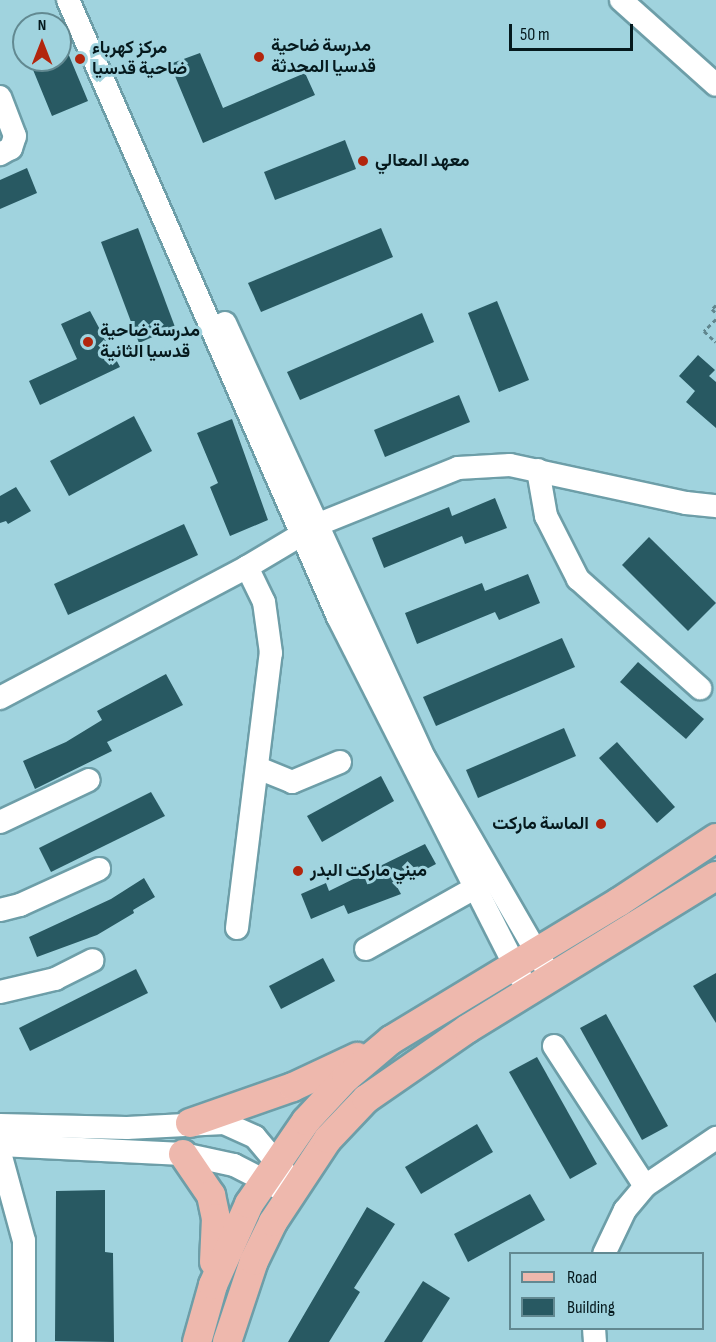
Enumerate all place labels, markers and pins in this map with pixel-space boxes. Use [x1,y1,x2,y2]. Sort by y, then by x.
place label: مدرسة ضاحية قدسيا المحدثة [271,36,376,78]
place label: مركز كهرباء ضاحية قدسيا [92,38,187,80]
marker: مدرسة ضاحية قدسيا المحدثة [252,50,266,64]
marker: مركز كهرباء ضاحية قدسيا [73,52,87,66]
place label: معهد المعالي [375,150,470,172]
marker: معهد المعالي [356,154,370,168]
place label: مدرسة ضاحية قدسيا الثانية [100,321,200,364]
marker: مدرسة ضاحية قدسيا الثانية [81,335,95,349]
place label: الماسة ماركت [492,813,589,835]
marker: الماسة ماركت [594,817,608,831]
place label: ميني ماركت البدر [310,860,427,882]
marker: ميني ماركت البدر [291,864,305,878]

